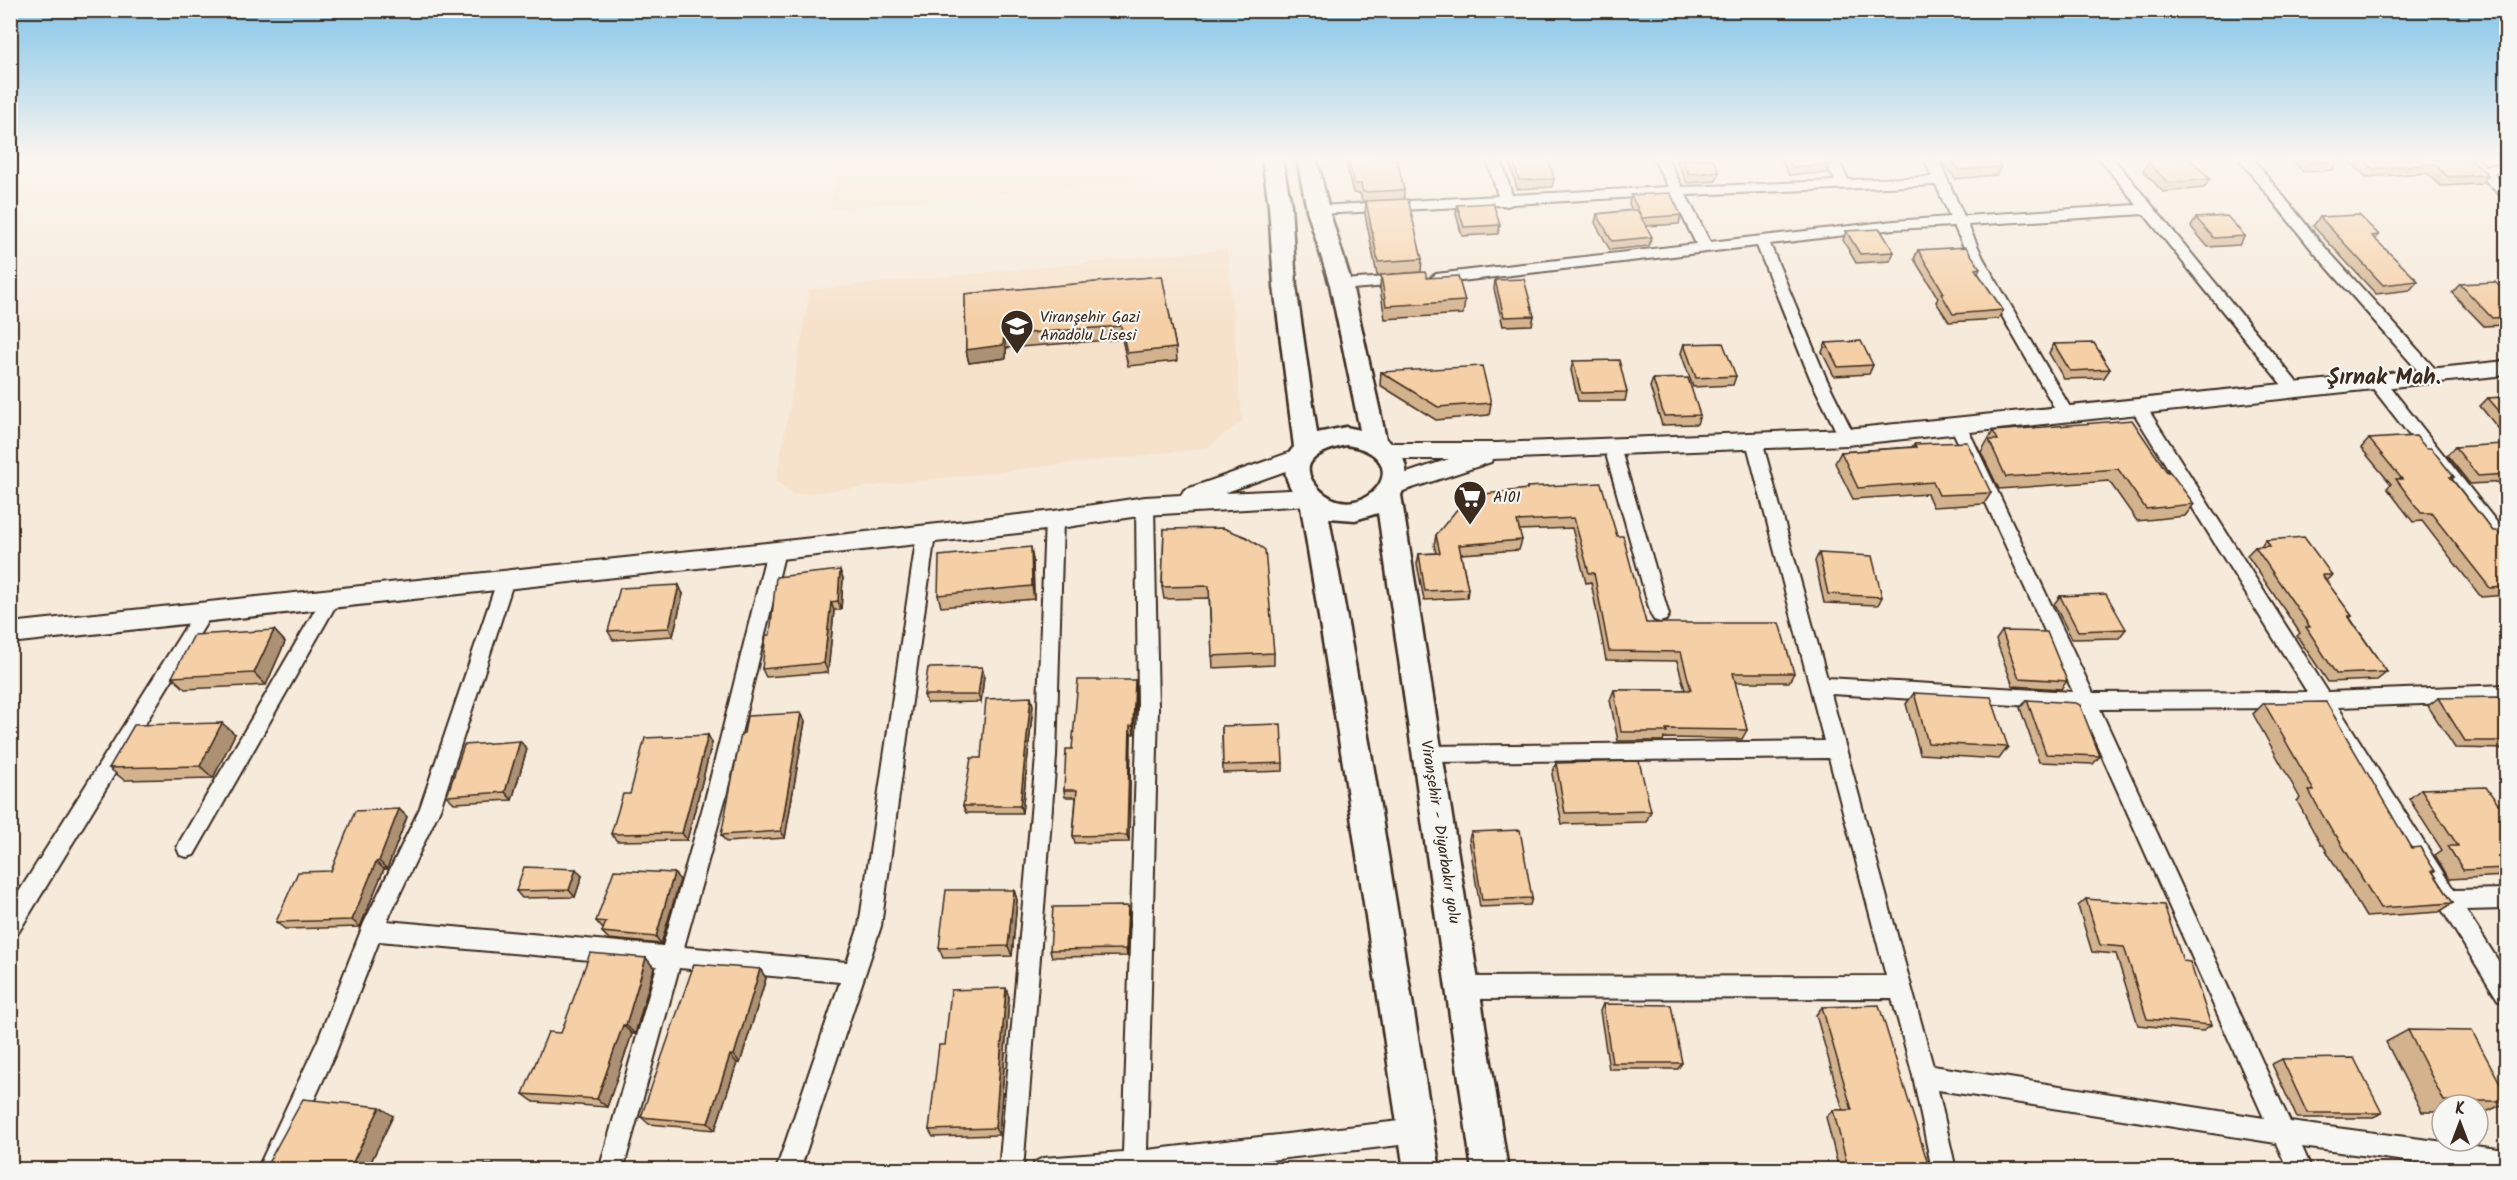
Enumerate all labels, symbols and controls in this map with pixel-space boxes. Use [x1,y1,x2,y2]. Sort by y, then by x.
place label: Viranşehir Gazi Anadolu Lisesi [1040,305,1141,348]
school or university icon: Viranşehir Gazi Anadolu Lisesi [999,308,1035,355]
district label: Şırnak Mah. [2327,361,2441,396]
supermarket icon: A101 [1452,479,1488,526]
place label: A101 [1493,485,1521,510]
street label: Viranşehir - Diyarbakır yolu [1413,738,1467,926]
north arrow [2430,1093,2490,1153]
text: K [2455,1097,2465,1122]

